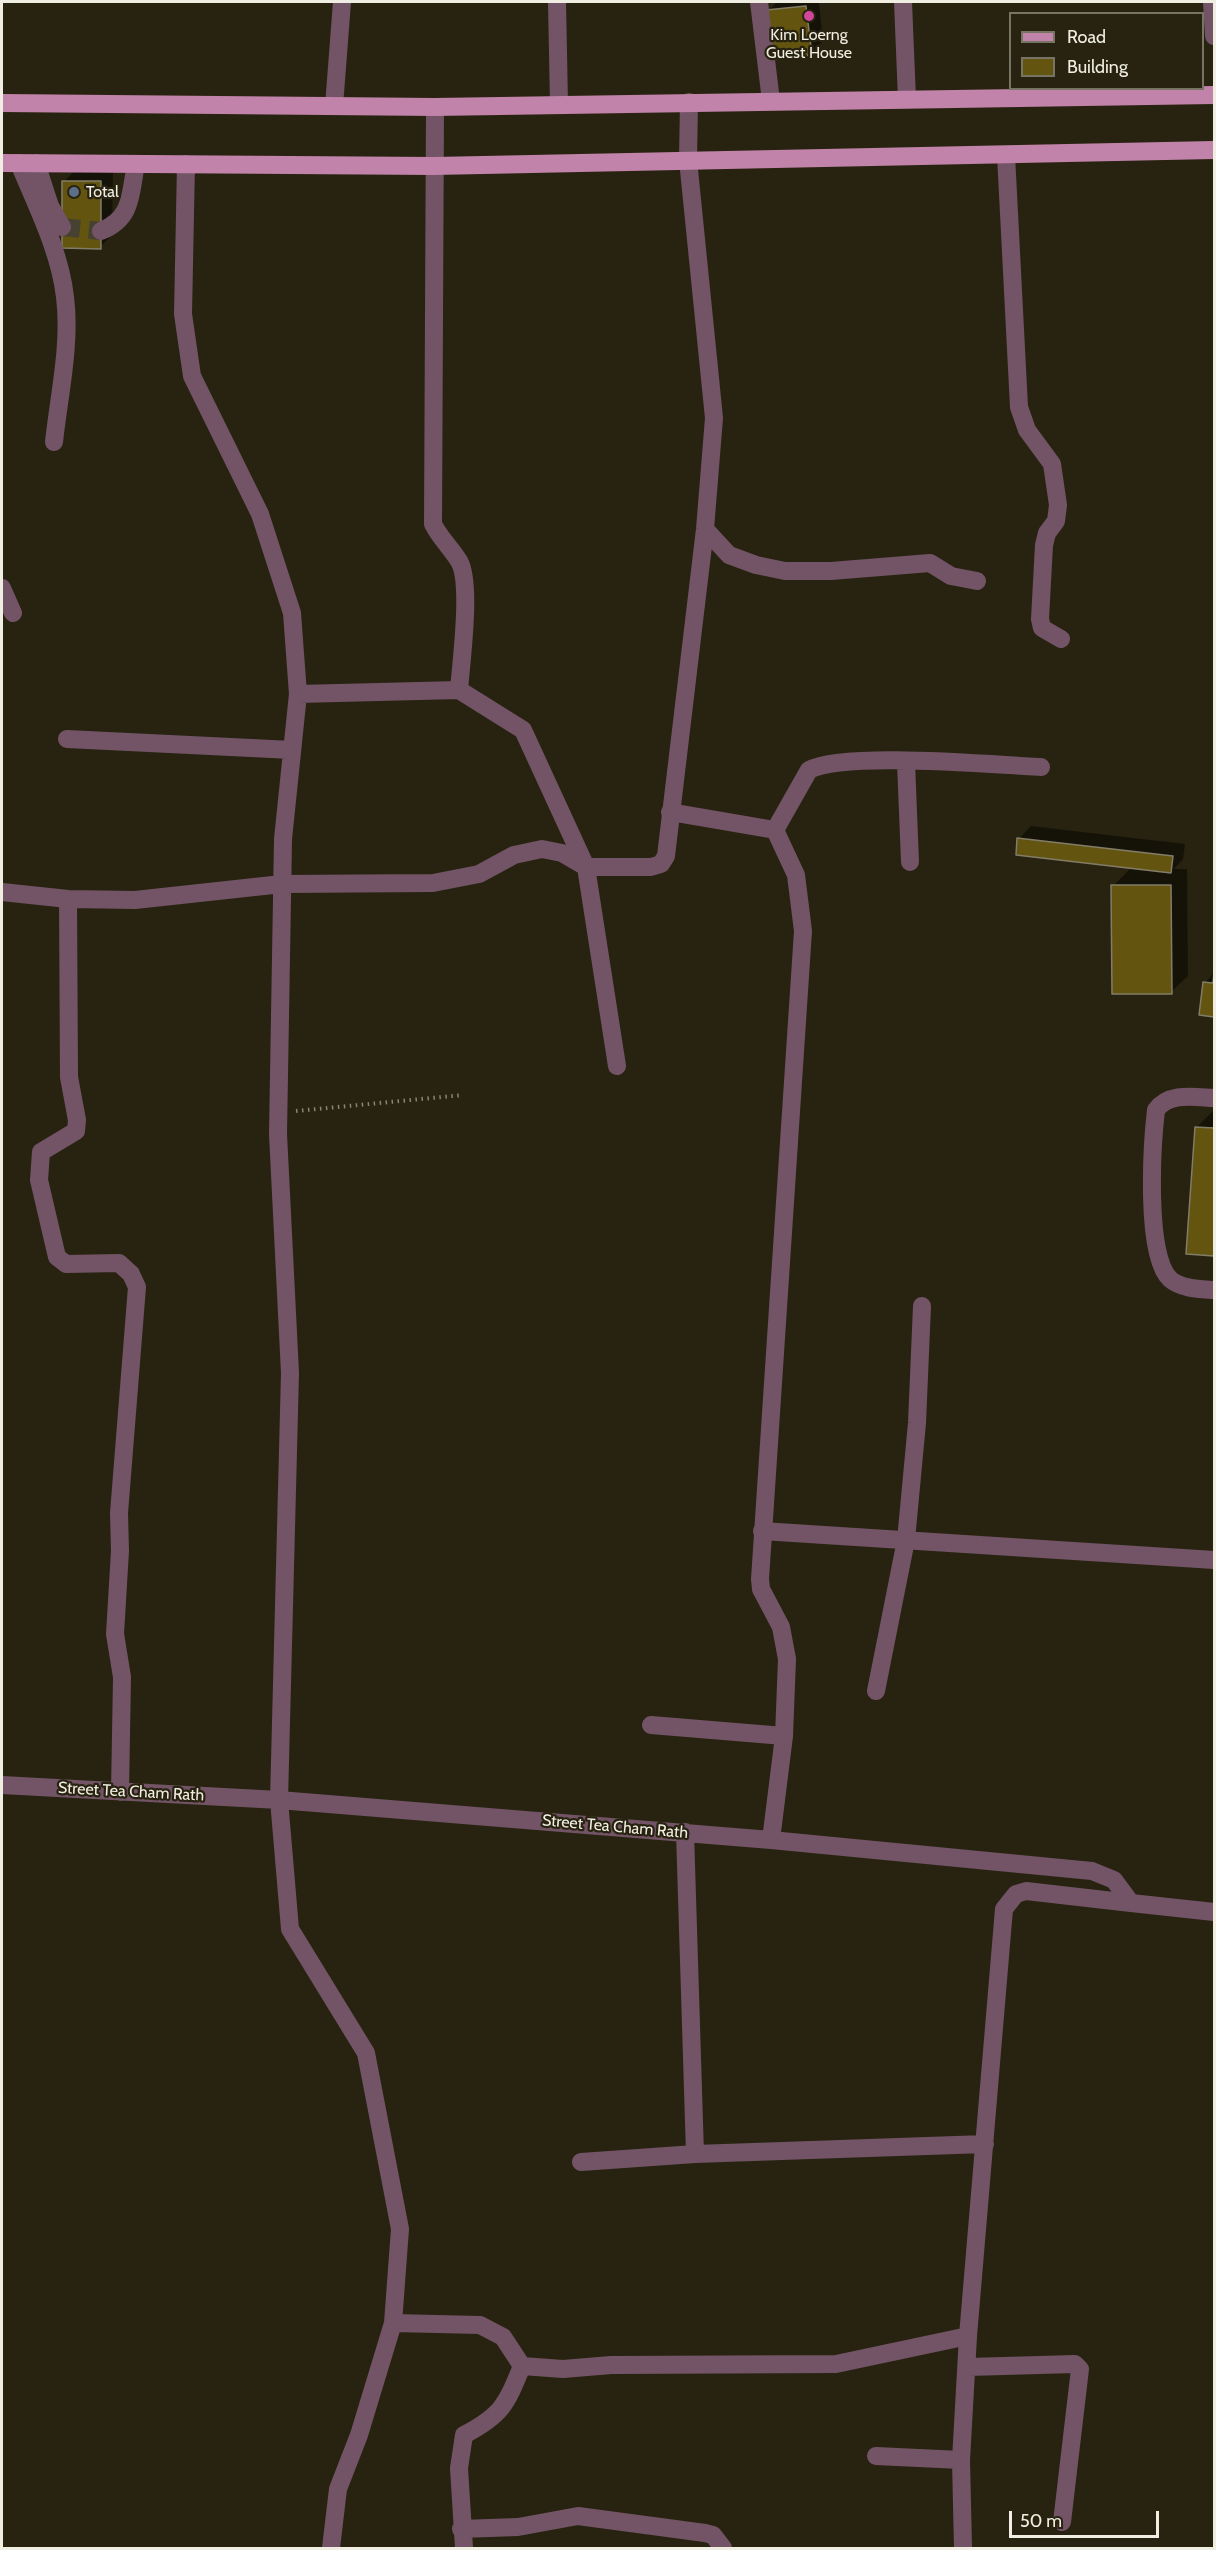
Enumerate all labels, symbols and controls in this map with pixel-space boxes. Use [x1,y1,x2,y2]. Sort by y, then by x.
marker: Kim Loerng Guest House [802,9,816,23]
legend [1009,12,1204,90]
place label: Kim Loerng Guest House [766,25,852,63]
text: Road [1067,26,1106,48]
text: Building [1067,56,1128,78]
place label: Total [86,182,119,202]
marker: Total [67,185,81,199]
street label: Street Tea Cham Rath [57,1779,205,1805]
street label: Street Tea Cham Rath [541,1811,689,1843]
scale bar [1012,2499,1162,2537]
text: 50 m [1020,2510,1062,2532]

